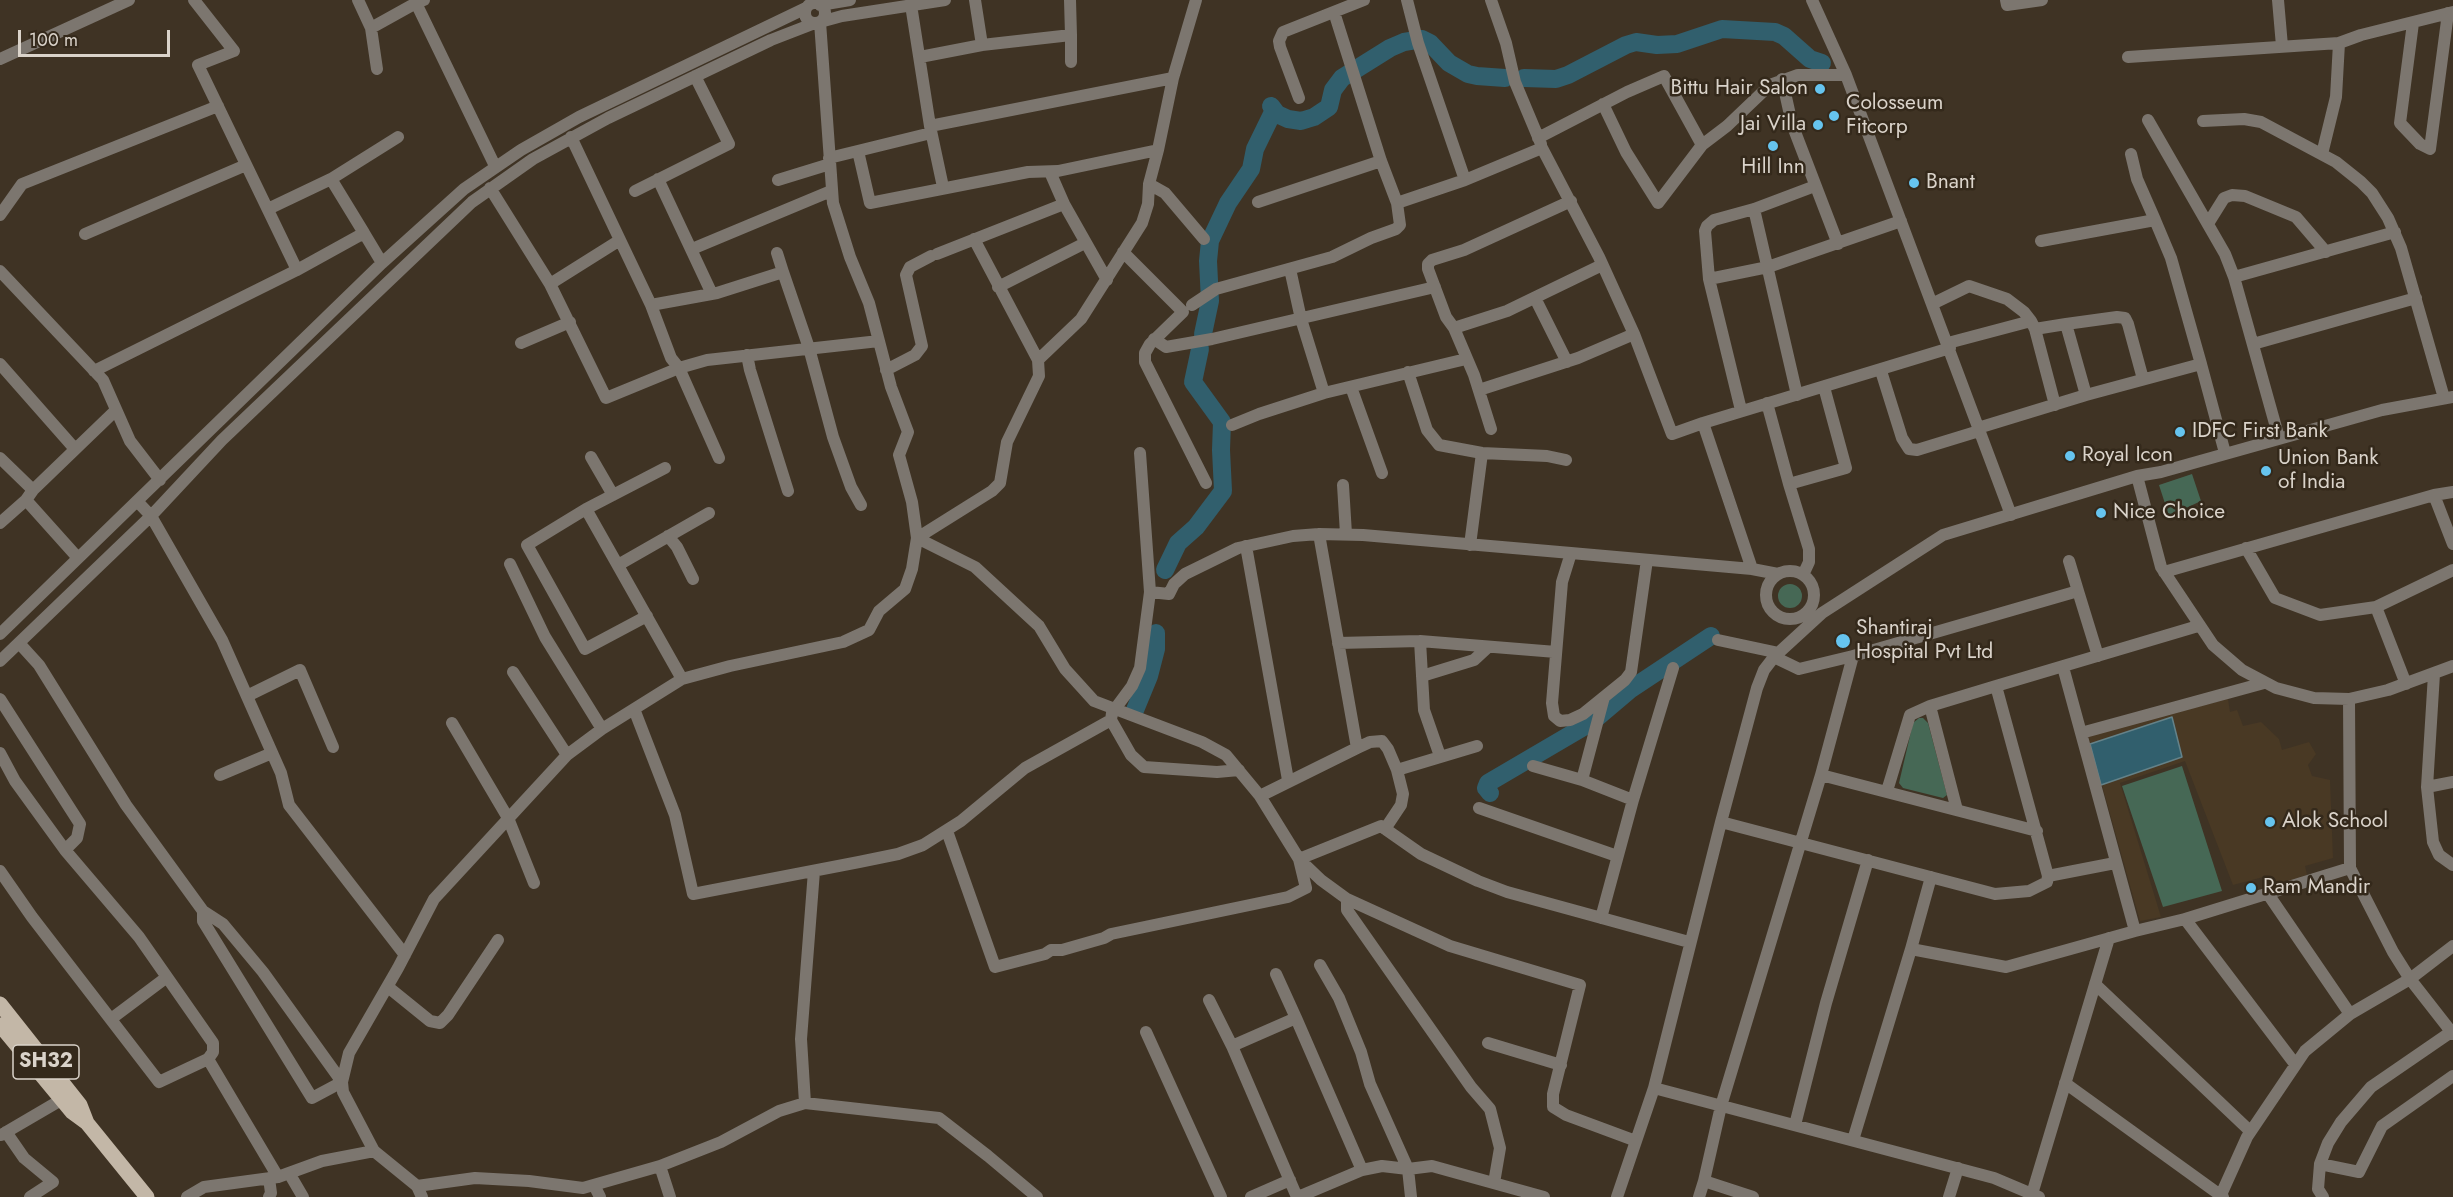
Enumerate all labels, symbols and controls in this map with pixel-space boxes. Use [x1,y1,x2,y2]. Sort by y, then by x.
scale bar [21,18,172,56]
text: 100 m [29,27,78,53]
place label: Bittu Hair Salon [1670,76,1808,102]
marker: Bittu Hair Salon [1813,82,1827,96]
place label: Colosseum Fitcorp [1846,91,1943,141]
marker: Colosseum Fitcorp [1827,109,1841,123]
place label: Jai Villa [1740,112,1806,138]
marker: Jai Villa [1811,118,1825,132]
marker: Hill Inn [1766,139,1780,153]
place label: Hill Inn [1741,155,1805,181]
place label: Bnant [1926,170,1975,196]
marker: Bnant [1907,176,1921,190]
place label: IDFC First Bank [2192,419,2328,445]
marker: IDFC First Bank [2173,425,2187,439]
place label: Royal Icon [2082,443,2173,469]
place label: Union Bank of India [2278,446,2379,496]
marker: Royal Icon [2063,449,2077,463]
marker: Union Bank of India [2259,464,2273,478]
place label: Nice Choice [2113,500,2225,526]
marker: Nice Choice [2094,506,2108,520]
place label: Shantiraj Hospital Pvt Ltd [1856,616,1993,666]
marker: Shantiraj Hospital Pvt Ltd [1834,632,1852,650]
place label: Alok School [2282,809,2388,835]
marker: Alok School [2263,815,2277,829]
place label: Ram Mandir [2263,875,2370,901]
marker: Ram Mandir [2244,881,2258,895]
road number: SH32 [13,1045,79,1079]

